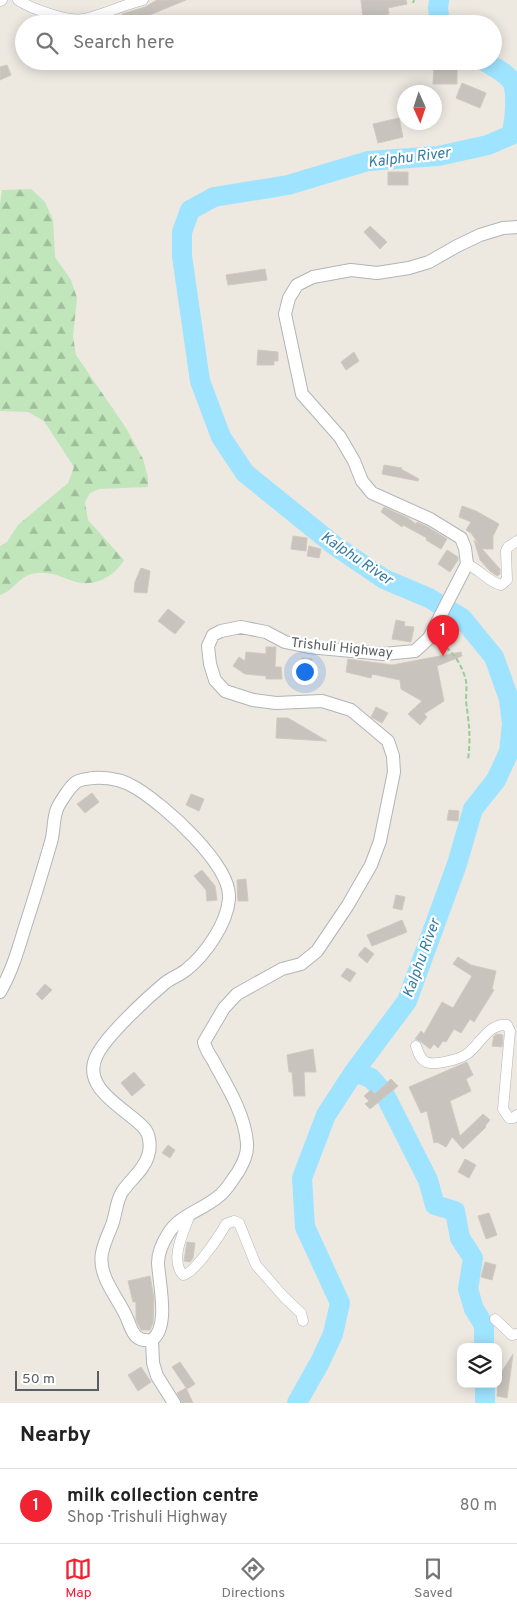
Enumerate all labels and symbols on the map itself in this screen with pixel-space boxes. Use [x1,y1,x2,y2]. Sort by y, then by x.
north arrow [397,85,442,130]
water label: Kalphu River [367,144,453,173]
water label: Kalphu River [317,528,397,591]
pin: 1 [427,615,459,656]
street label: Trishuli Highway [290,635,394,662]
your location [292,659,318,685]
water label: Kalphu River [399,915,446,1001]
scale bar [15,1368,99,1391]

